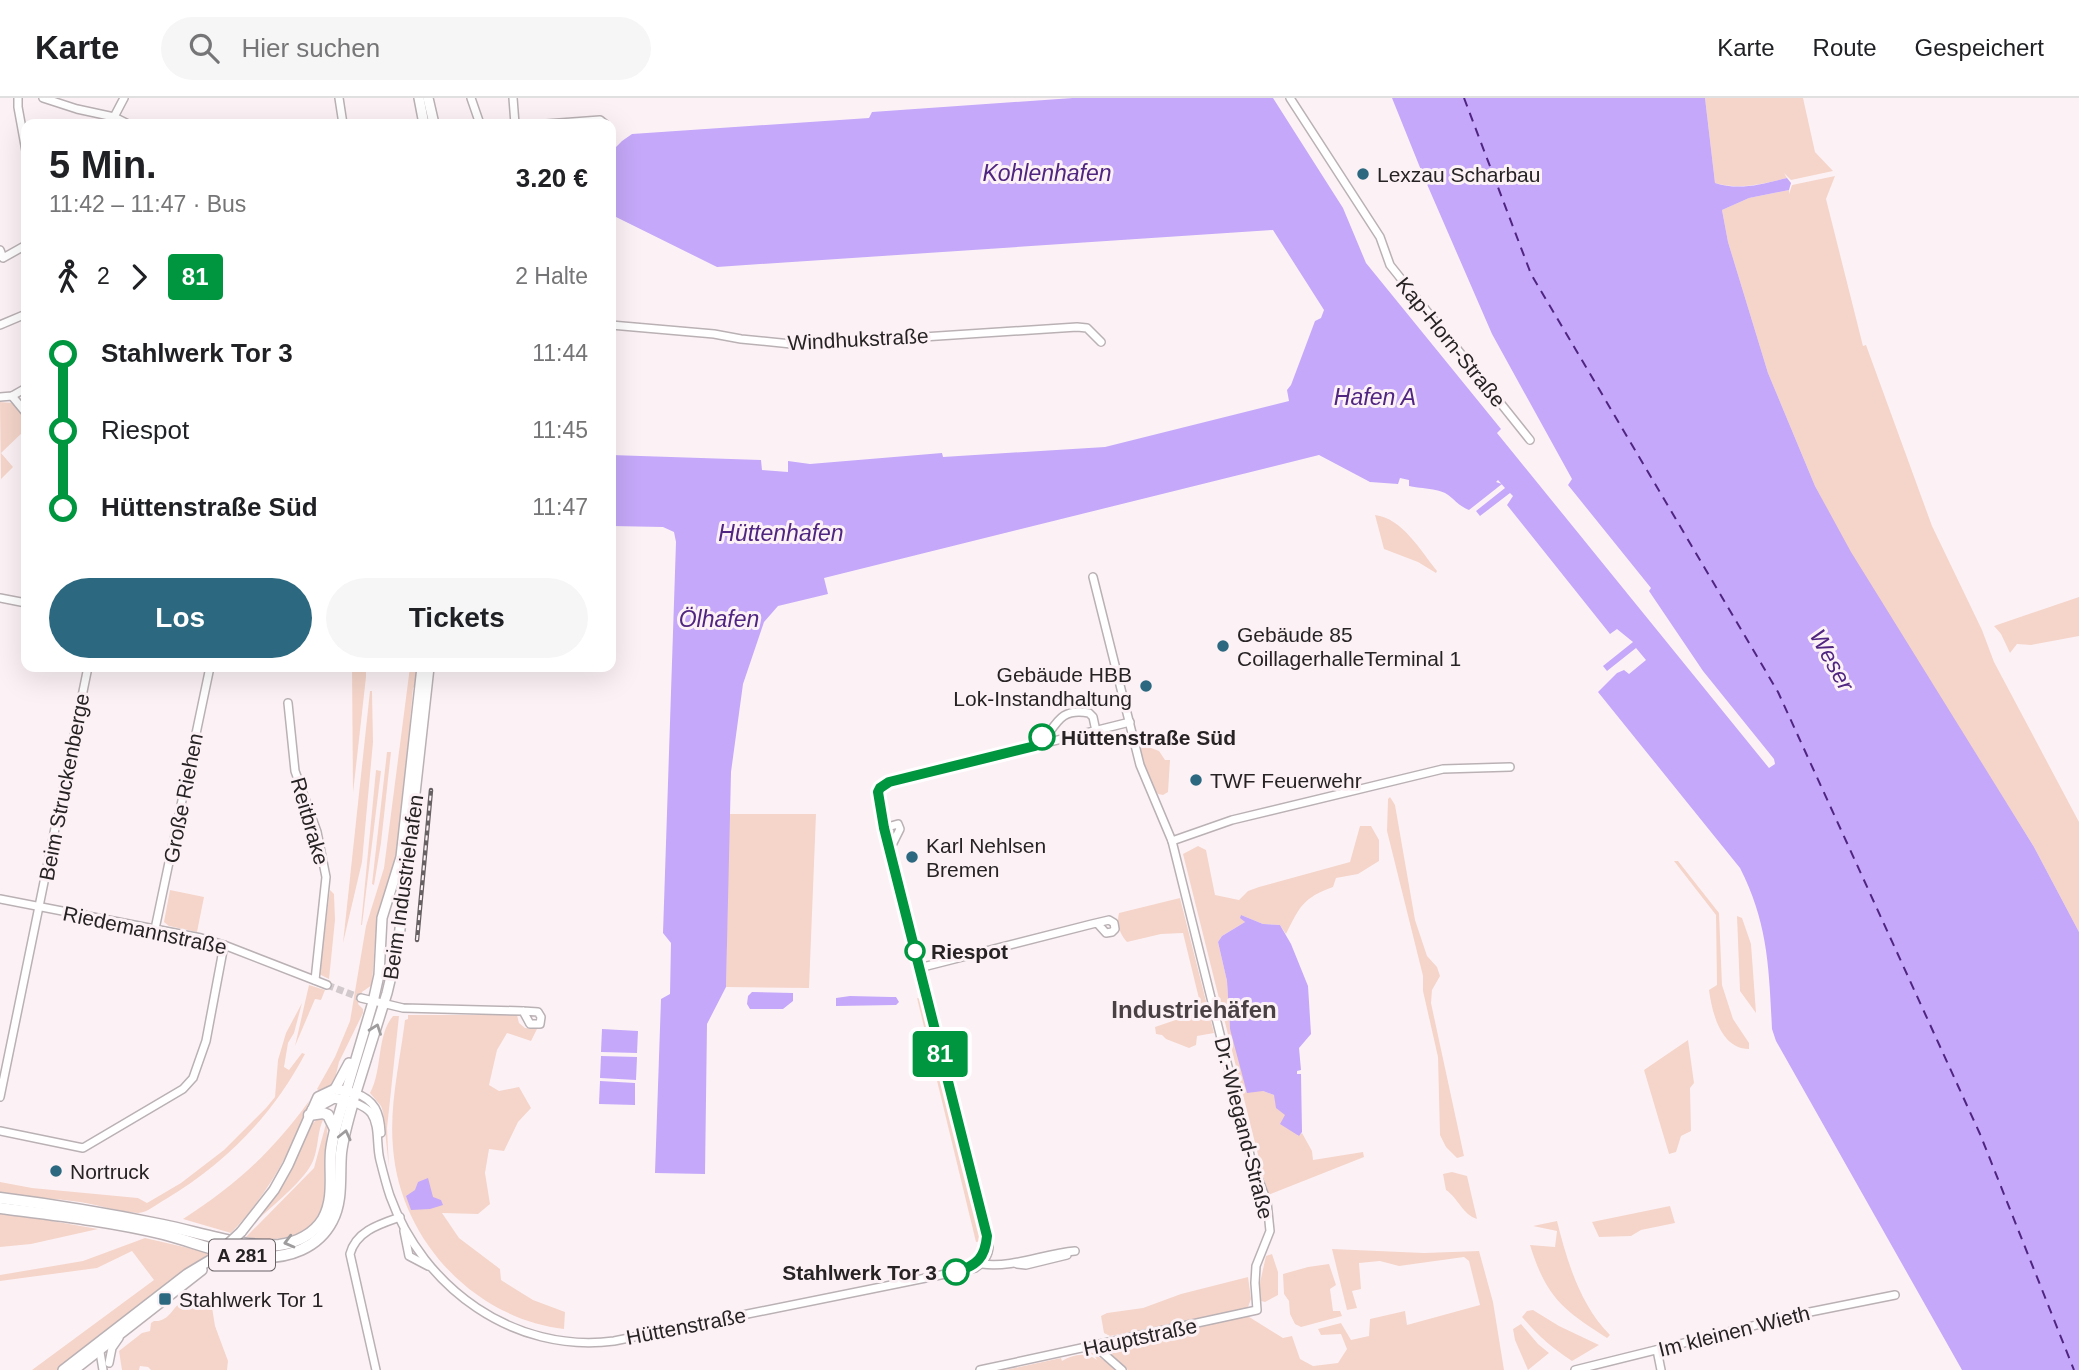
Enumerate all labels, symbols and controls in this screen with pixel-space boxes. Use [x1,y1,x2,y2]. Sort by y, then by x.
search box [161,17,651,80]
text: Karte [35,29,119,66]
icon: search [185,29,223,67]
text: Hier suchen [241,33,380,63]
text: Karte [1717,34,1775,61]
text: Route [1813,34,1877,61]
text: Gespeichert [1915,34,2044,61]
text: 5 Min. [49,144,157,186]
water label: Kohlenhafen [982,160,1112,186]
text: 3.20 € [516,163,588,193]
place label: Lexzau Scharbau [1377,163,1540,186]
marker: Lexzau Scharbau [1355,166,1371,182]
text: 11:42 – 11:47 · Bus [49,191,246,217]
icon: walk [49,258,87,296]
icon: forward [120,258,158,296]
text: 2 [97,263,110,289]
text: 81 [182,263,209,290]
text: 2 Halte [515,263,588,289]
street label: Kap-Horn-Straße [1392,273,1510,411]
street label: Windhukstraße [787,324,929,354]
text: Stahlwerk Tor 3 [101,338,293,368]
text: 11:44 [532,340,588,366]
water label: Hafen A [1334,384,1416,410]
text: Riespot [101,415,189,445]
text: 11:45 [532,417,588,443]
text: Hüttenstraße Süd [101,492,318,522]
text: 11:47 [532,494,588,520]
water label: Hüttenhafen [718,520,844,546]
button: Los [49,578,312,658]
button: Tickets [326,578,588,658]
water label: Ölhafen [679,606,759,632]
place label: Gebäude 85 CoillagerhalleTerminal 1 [1237,623,1461,670]
water label: Weser [1805,625,1860,696]
marker: Gebäude 85 CoillagerhalleTerminal 1 [1215,638,1231,654]
place label: Gebäude HBB Lok-Instandhaltung [953,663,1132,710]
marker: Gebäude HBB Lok-Instandhaltung [1138,678,1154,694]
street label: Beim Struckenberge [35,691,93,883]
marker: Hüttenstraße Süd [1029,724,1055,750]
place label: Hüttenstraße Süd [1061,726,1236,749]
street label: Große Riehen [159,731,207,865]
place label: TWF Feuerwehr [1210,769,1362,792]
marker: TWF Feuerwehr [1188,772,1204,788]
street label: Reitbrake [287,775,333,867]
street label: Beim Industriehafen [379,793,427,981]
place label: Karl Nehlsen Bremen [926,834,1046,881]
marker: Karl Nehlsen Bremen [904,849,920,865]
street label: Riedemannstraße [61,901,229,959]
place label: Riespot [931,940,1008,963]
marker: Riespot [905,941,925,961]
district label: Industriehäfen [1111,996,1277,1023]
one-way arrow [367,1024,381,1036]
line badge: 81 [908,1031,972,1077]
street label: Dr.-Wiegand-Straße [1210,1035,1278,1221]
text: 81 [927,1040,953,1067]
one-way arrow [336,1129,351,1141]
place label: Nortruck [70,1160,150,1183]
marker: Nortruck [48,1163,64,1179]
one-way arrow [283,1234,295,1248]
road number: A 281 [209,1240,275,1270]
marker: Stahlwerk Tor 3 [943,1259,969,1285]
place label: Stahlwerk Tor 3 [782,1261,937,1284]
place label: Stahlwerk Tor 1 [179,1288,323,1311]
marker: Stahlwerk Tor 1 [157,1291,173,1307]
street label: Im kleinen Wieth [1656,1301,1812,1361]
street label: Hüttenstraße [624,1303,748,1349]
street label: Hauptstraße [1081,1314,1199,1360]

